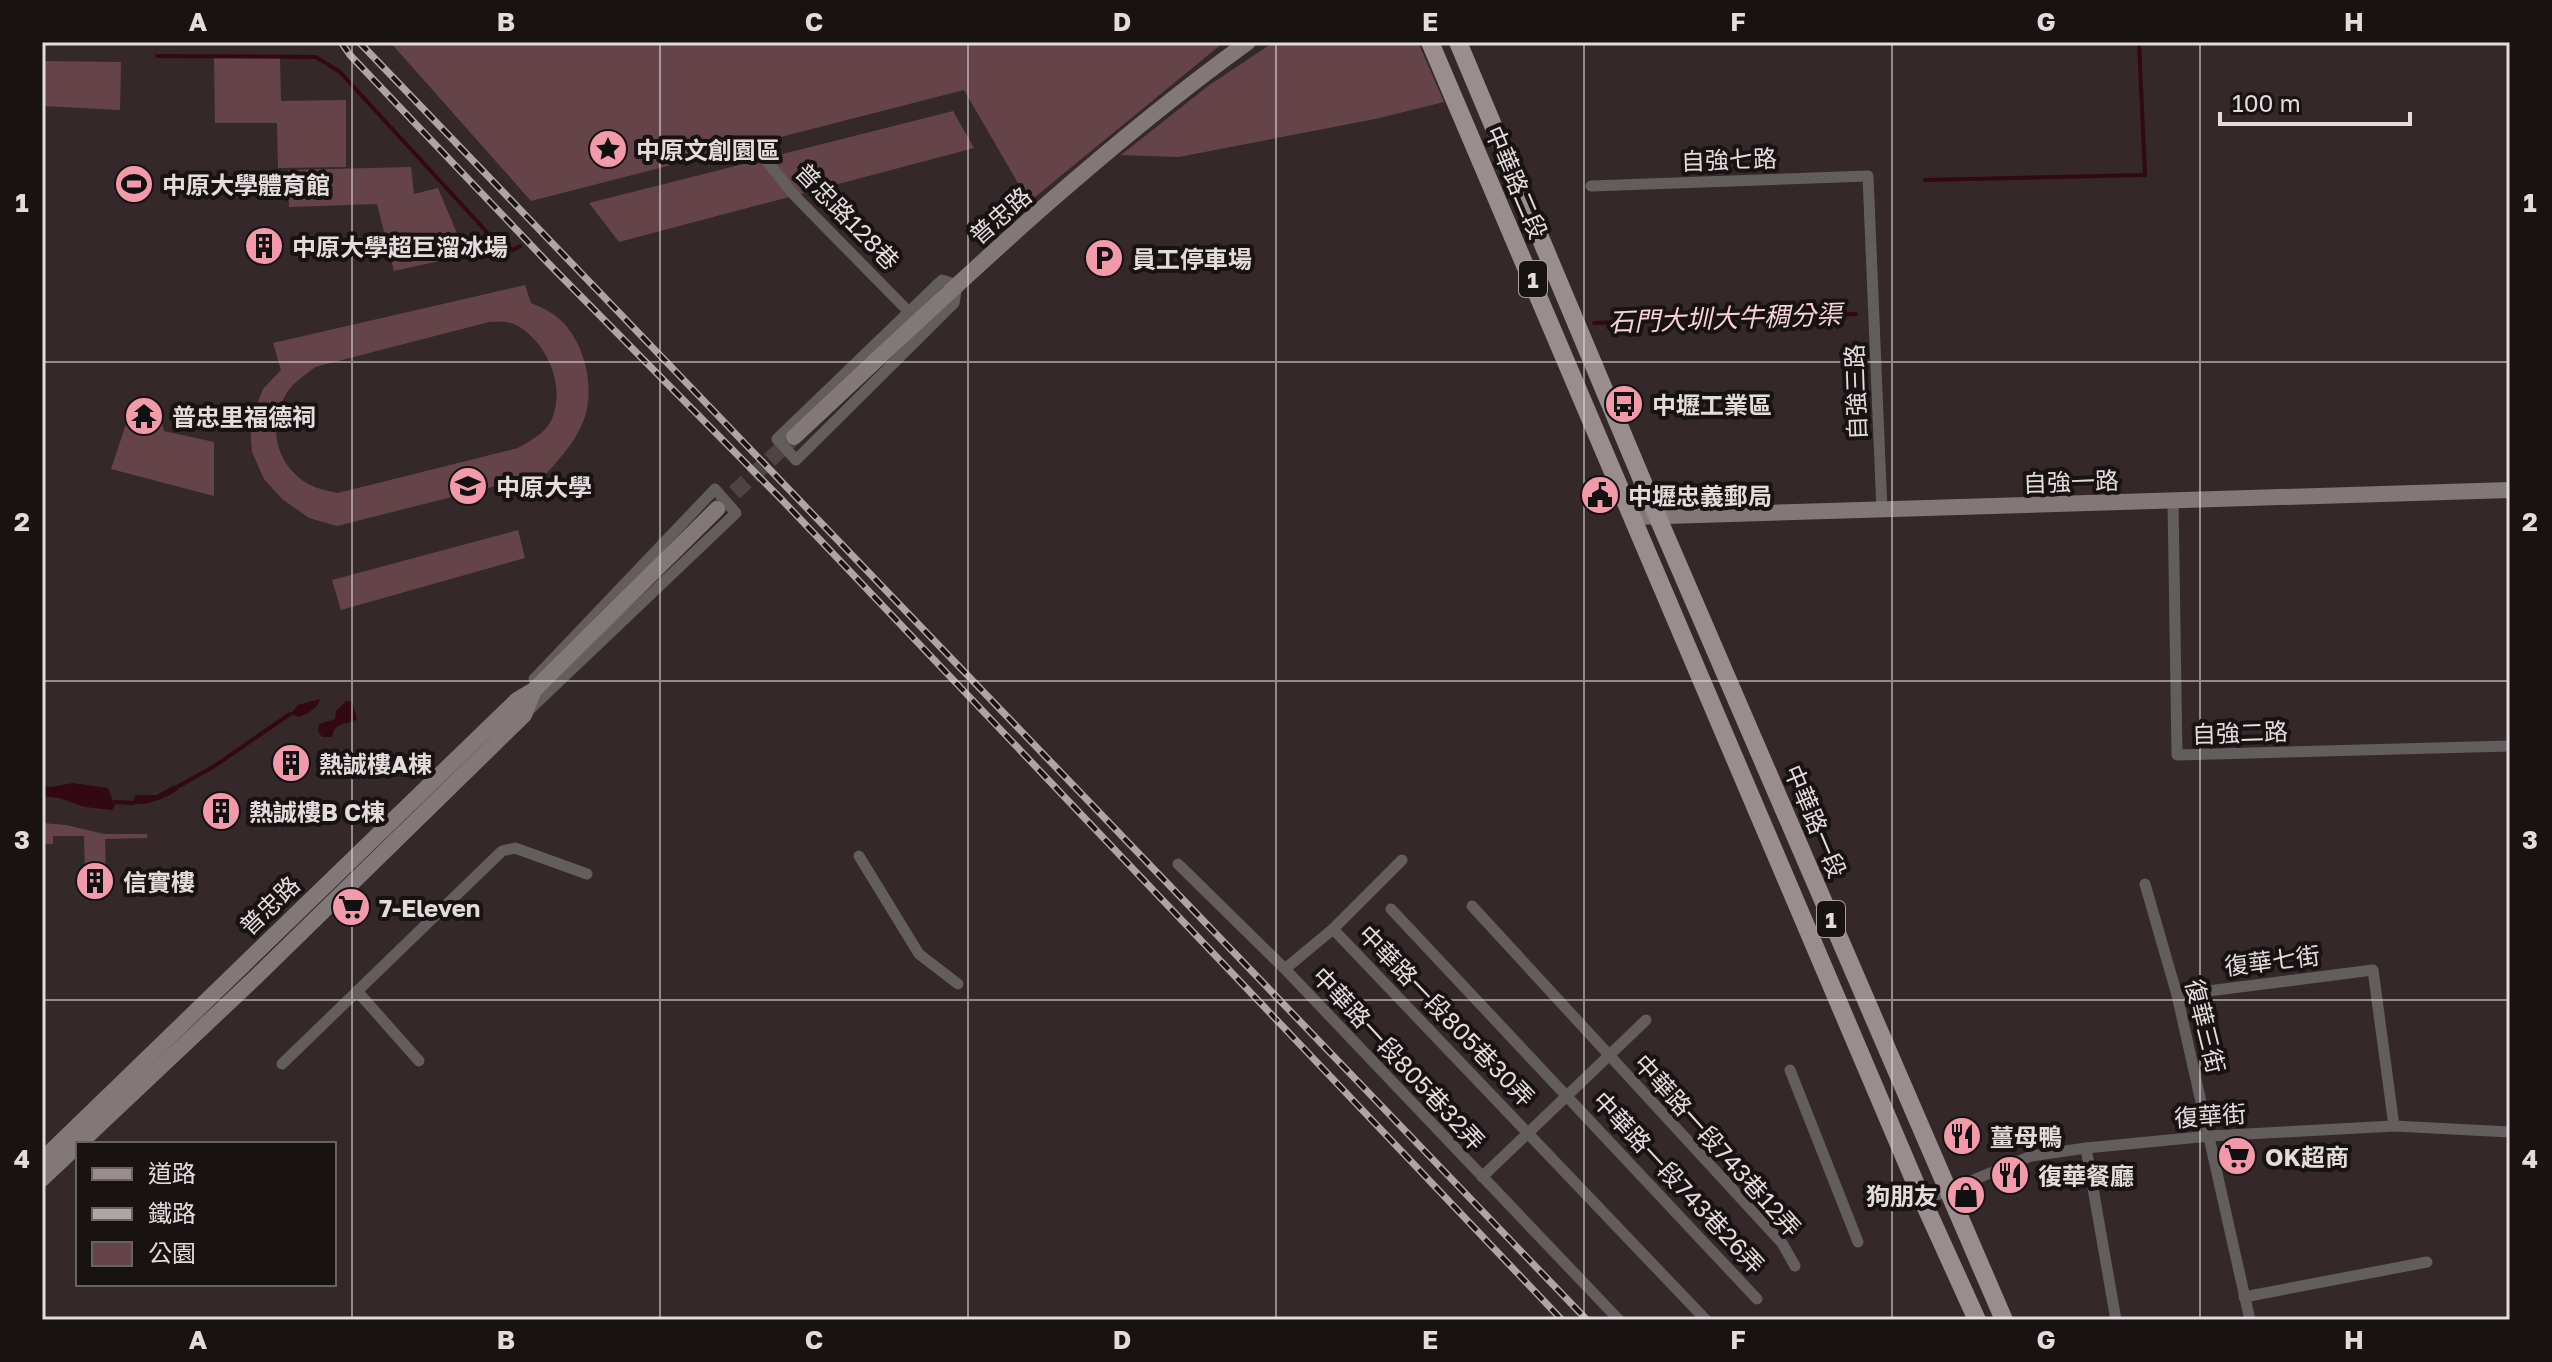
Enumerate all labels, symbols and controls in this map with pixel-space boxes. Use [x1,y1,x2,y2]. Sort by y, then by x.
text: A [189,6,208,37]
text: B [497,6,515,37]
text: C [805,6,823,37]
text: D [1113,6,1131,37]
text: E [1422,6,1438,37]
text: F [1730,6,1746,37]
text: G [2036,6,2056,37]
text: H [2344,6,2364,37]
scale bar [2220,76,2410,126]
text: 100 m [2232,88,2301,117]
street label: 中華路二段 [1480,121,1554,243]
place icon: 中原文創園區 [587,128,629,170]
place label: 中原文創園區 [636,135,780,164]
street label: 自強七路 [1681,143,1777,175]
street label: 普忠路128巷 [790,157,906,275]
sports icon: 中原大學體育館 [113,163,155,205]
place label: 中原大學體育館 [162,170,330,199]
street label: 普忠路 [963,180,1037,250]
text: 1 [15,187,29,218]
text: 1 [2523,187,2537,218]
building icon: 中原大學超巨溜冰場 [243,225,285,267]
place label: 中原大學超巨溜冰場 [292,232,508,261]
parking icon: 員工停車場 [1083,237,1125,279]
place label: 員工停車場 [1132,244,1252,273]
road number: 1 [1519,261,1547,297]
water label: 石門大圳大牛稠分渠 [1608,298,1846,338]
street label: 自強三路 [1839,344,1871,440]
bus stop icon: 中壢工業區 [1603,383,1645,425]
place label: 中壢工業區 [1652,390,1772,419]
temple icon: 普忠里福德祠 [123,395,165,437]
place label: 普忠里福德祠 [172,402,316,431]
school or university icon: 中原大學 [447,465,489,507]
street label: 自強一路 [2023,465,2119,497]
place label: 中原大學 [496,472,592,501]
public building icon: 中壢忠義郵局 [1579,474,1621,516]
place label: 中壢忠義郵局 [1628,481,1772,510]
text: 2 [14,506,30,537]
text: 2 [2522,506,2538,537]
street label: 自強二路 [2192,716,2288,748]
building icon: 熱誠樓A棟 [270,742,312,784]
place label: 熱誠樓A棟 [319,749,432,778]
street label: 中華路一段 [1779,760,1853,882]
building icon: 熱誠樓B C棟 [200,790,242,832]
place label: 熱誠樓B C棟 [249,797,385,826]
text: 3 [14,824,30,855]
text: 3 [2522,824,2538,855]
building icon: 信實樓 [74,860,116,902]
place label: 信實樓 [123,867,195,896]
street label: 普忠路 [233,870,305,940]
supermarket icon: 7-Eleven [330,886,372,928]
place label: 7-Eleven [379,893,480,922]
road number: 1 [1817,901,1845,937]
street label: 中華路一段805巷30弄 [1353,918,1541,1112]
street label: 復華七街 [2223,940,2321,980]
street label: 中華路一段805巷32弄 [1307,961,1491,1155]
street label: 復華三街 [2180,976,2232,1076]
street label: 中華路一段743巷12弄 [1629,1048,1807,1242]
street label: 中華路一段743巷26弄 [1587,1085,1771,1279]
street label: 復華街 [2173,1098,2247,1132]
restaurant icon: 薑母鴨 [1941,1115,1983,1157]
place label: 薑母鴨 [1990,1122,2062,1151]
supermarket icon: OK超商 [2216,1135,2258,1177]
legend [76,1142,336,1286]
place label: OK超商 [2265,1142,2349,1171]
text: 4 [14,1143,30,1174]
text: 4 [2522,1143,2538,1174]
restaurant icon: 復華餐廳 [1989,1154,2031,1196]
text: 道路 [148,1158,196,1187]
place label: 復華餐廳 [2038,1161,2134,1190]
shop icon: 狗朋友 [1945,1174,1987,1216]
place label: 狗朋友 [1866,1181,1938,1210]
text: 鐵路 [148,1198,196,1227]
text: 公園 [148,1238,196,1267]
text: A [189,1324,208,1355]
text: B [497,1324,515,1355]
text: C [805,1324,823,1355]
text: D [1113,1324,1131,1355]
text: E [1422,1324,1438,1355]
text: F [1730,1324,1746,1355]
text: G [2036,1324,2056,1355]
text: H [2344,1324,2364,1355]

